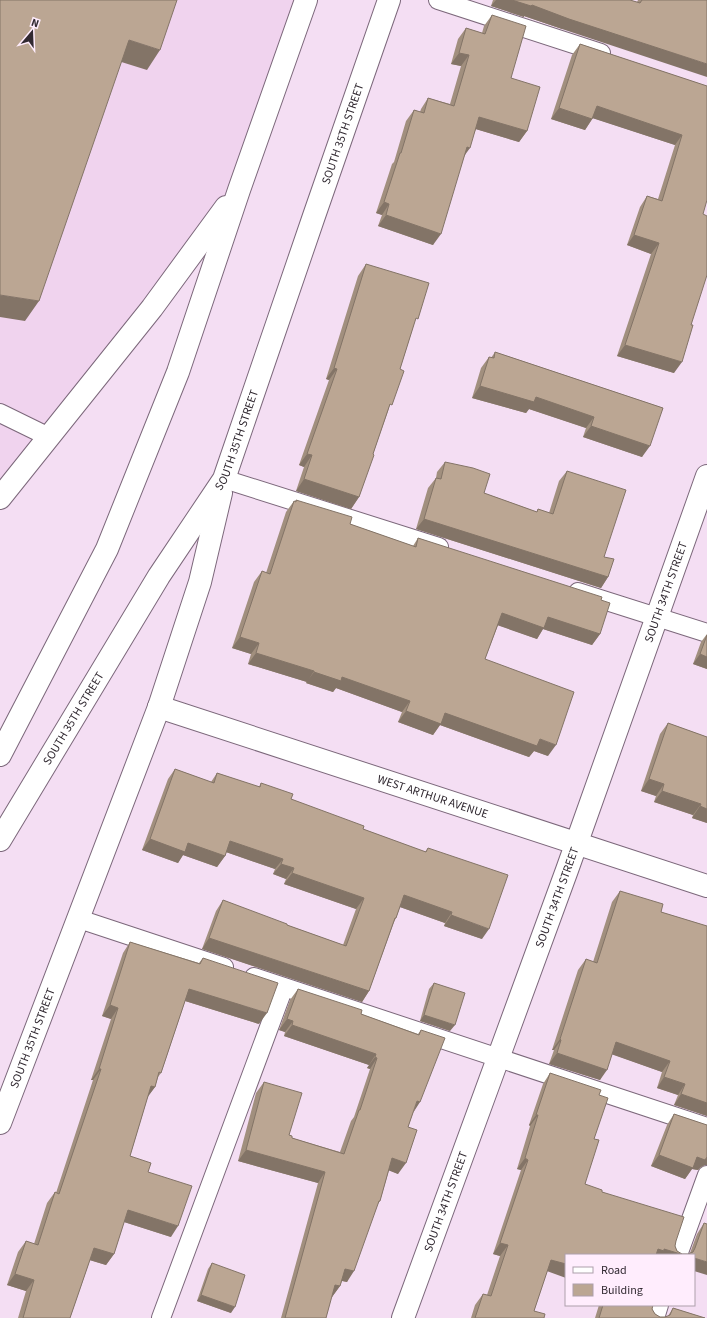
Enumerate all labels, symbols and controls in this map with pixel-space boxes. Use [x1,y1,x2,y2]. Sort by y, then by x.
north arrow [12,12,52,52]
text: N [29,15,41,31]
street label: SOUTH 35TH STREET [318,81,369,187]
street label: SOUTH 35TH STREET [211,387,263,494]
street label: SOUTH 34TH STREET [640,539,692,645]
street label: SOUTH 35TH STREET [39,668,109,768]
street label: WEST ARTHUR AVENUE [375,771,490,823]
street label: SOUTH 34TH STREET [531,844,584,950]
street label: SOUTH 35TH STREET [6,985,60,1091]
street label: SOUTH 34TH STREET [420,1149,472,1254]
legend [565,1254,695,1306]
text: Road [601,1262,627,1279]
text: Building [601,1282,643,1299]

